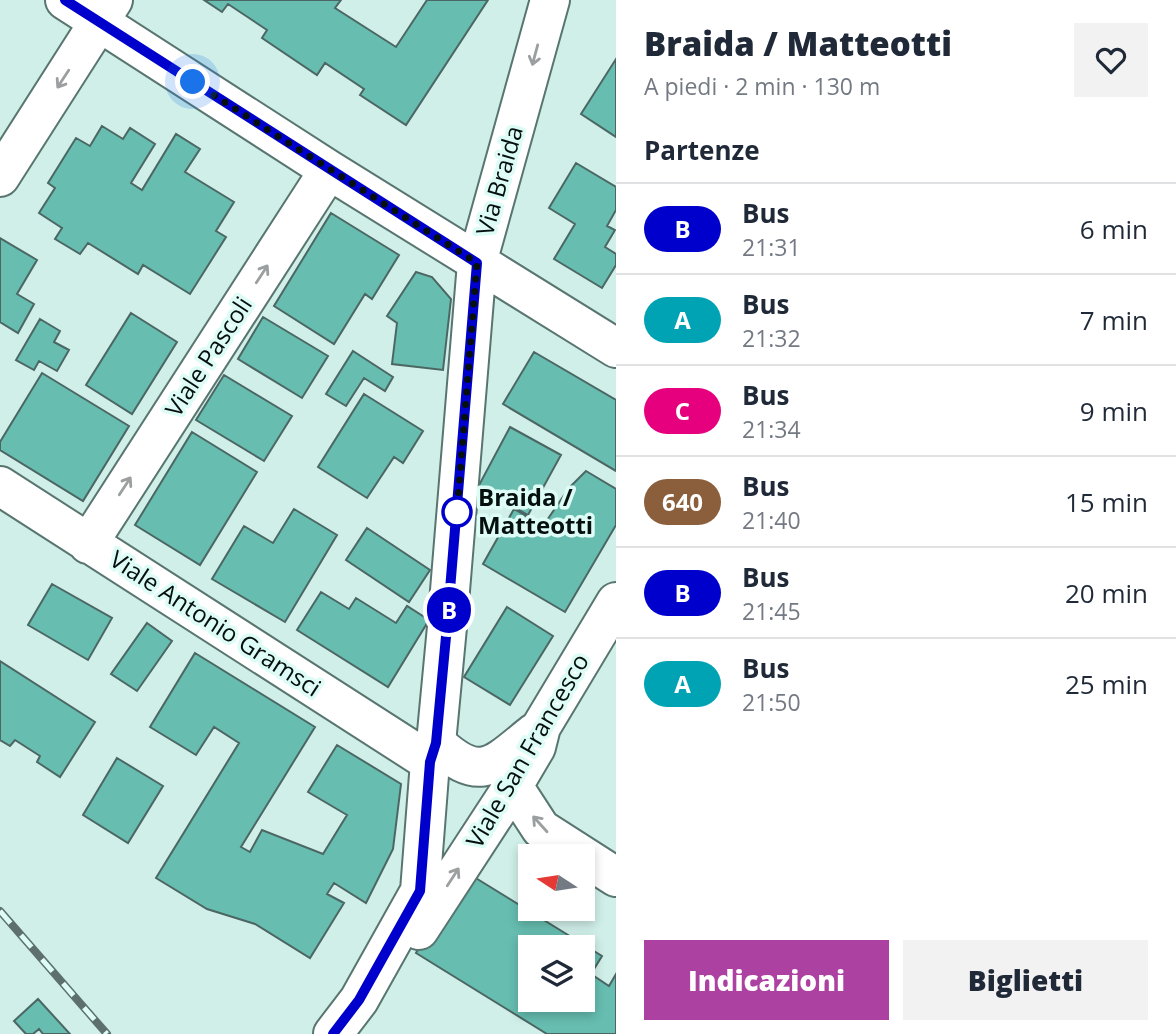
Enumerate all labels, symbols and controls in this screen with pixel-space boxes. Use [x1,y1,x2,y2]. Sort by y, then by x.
text: Braida / Matteotti [644,21,952,66]
button: heart [1074,23,1148,97]
one-way arrow [528,43,541,66]
your location [175,64,210,99]
one-way arrow [56,68,70,88]
text: A piedi · 2 min · 130 m [644,70,880,102]
street label: Via Braida [467,122,530,239]
text: Partenze [644,132,760,168]
text: Bus [742,195,789,231]
text: 6 min [1080,211,1148,247]
text: B [674,212,691,245]
text: 21:31 [742,231,801,263]
one-way arrow [255,265,269,285]
text: Bus [742,286,789,322]
street label: Viale Pascoli [157,290,259,423]
text: 7 min [1080,302,1148,338]
text: A [674,303,691,336]
text: 21:32 [742,322,801,354]
text: Bus [742,377,789,413]
text: 9 min [1080,393,1148,429]
text: C [675,394,690,427]
text: 21:34 [742,413,801,445]
text: Bus [742,468,789,504]
one-way arrow [118,477,132,496]
place label: Braida / Matteotti [478,480,593,541]
text: 15 min [1065,484,1148,520]
text: 640 [662,485,703,518]
marker: Braida / Matteotti [442,497,472,527]
text: 21:40 [742,504,801,536]
street label: Viale Antonio Gramsci [104,542,328,703]
text: Bus [742,559,789,595]
text: 20 min [1065,575,1148,611]
text: B [674,576,691,609]
line badge: B [426,587,472,633]
text: B [441,593,457,626]
text: 21:45 [742,595,801,627]
street label: Viale San Francesco [458,647,596,854]
text: Bus [742,650,789,686]
text: 25 min [1065,666,1148,702]
text: A [674,667,691,700]
text: 21:50 [742,686,801,718]
one-way arrow [532,815,548,833]
north arrow [518,844,595,920]
map controls [518,844,595,1012]
one-way arrow [446,868,461,887]
button: layers [518,935,595,1012]
button: Indicazioni [644,940,889,1020]
button: Biglietti [903,940,1148,1020]

